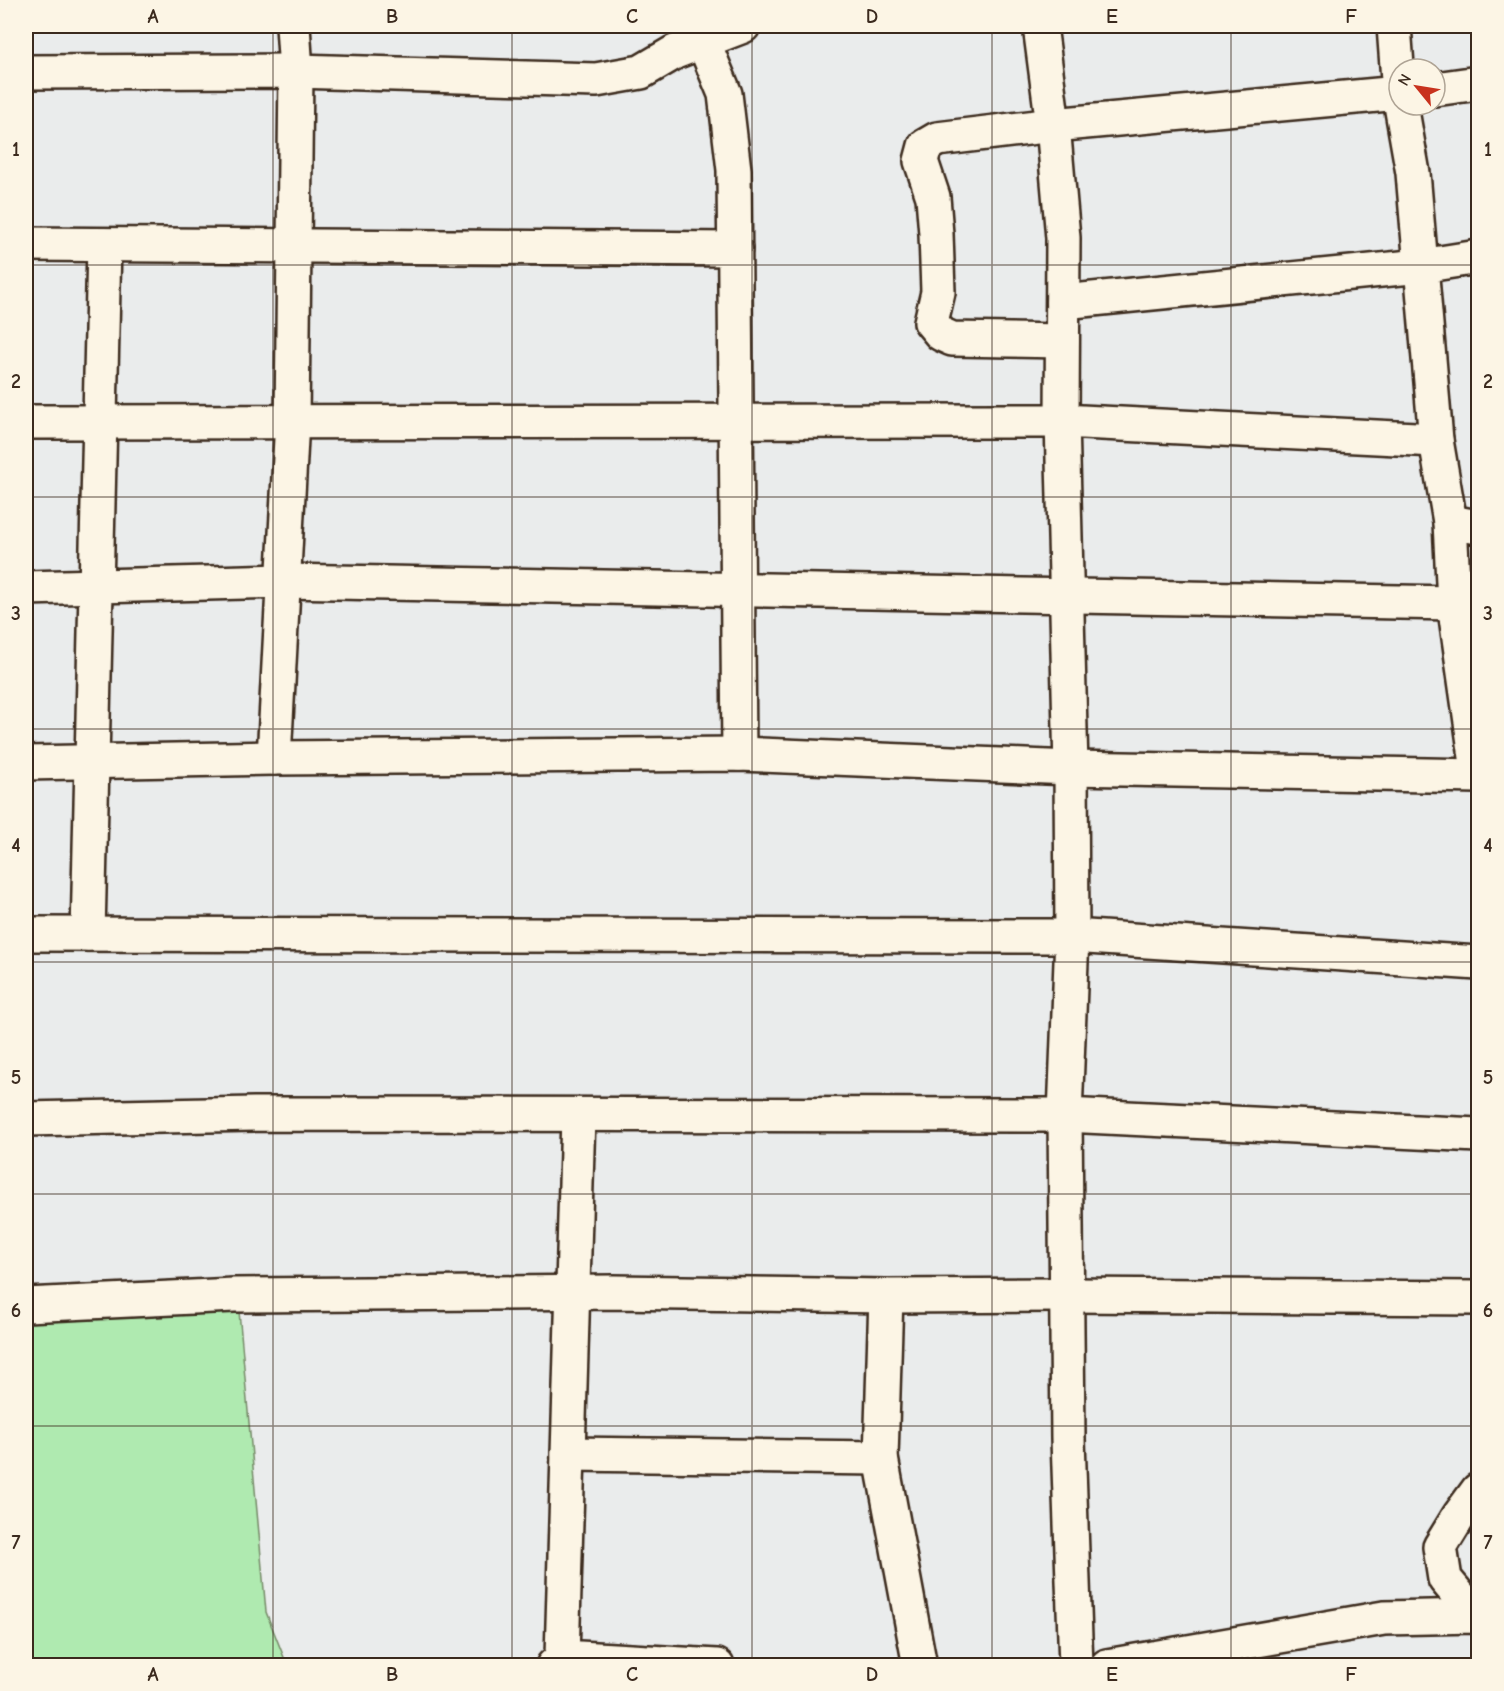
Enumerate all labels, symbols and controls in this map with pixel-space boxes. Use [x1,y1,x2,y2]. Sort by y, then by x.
text: A [147,5,159,28]
text: B [386,5,398,28]
text: C [626,5,638,28]
text: D [866,5,878,28]
text: E [1106,5,1118,28]
text: F [1345,5,1357,28]
north arrow [1387,57,1447,117]
text: N [1394,71,1415,89]
text: 1 [12,138,20,161]
text: 1 [1484,138,1492,161]
text: 2 [11,370,21,393]
text: 2 [1483,370,1493,393]
text: 3 [11,602,21,625]
text: 3 [1483,602,1493,625]
text: 4 [11,834,21,857]
text: 4 [1483,834,1493,857]
text: 5 [11,1066,21,1089]
text: 5 [1483,1066,1493,1089]
text: 6 [11,1299,21,1322]
text: 6 [1483,1299,1493,1322]
text: 7 [12,1531,21,1554]
text: 7 [1484,1531,1493,1554]
text: A [147,1663,159,1686]
text: B [386,1663,398,1686]
text: C [626,1663,638,1686]
text: D [866,1663,878,1686]
text: E [1106,1663,1118,1686]
text: F [1345,1663,1357,1686]

